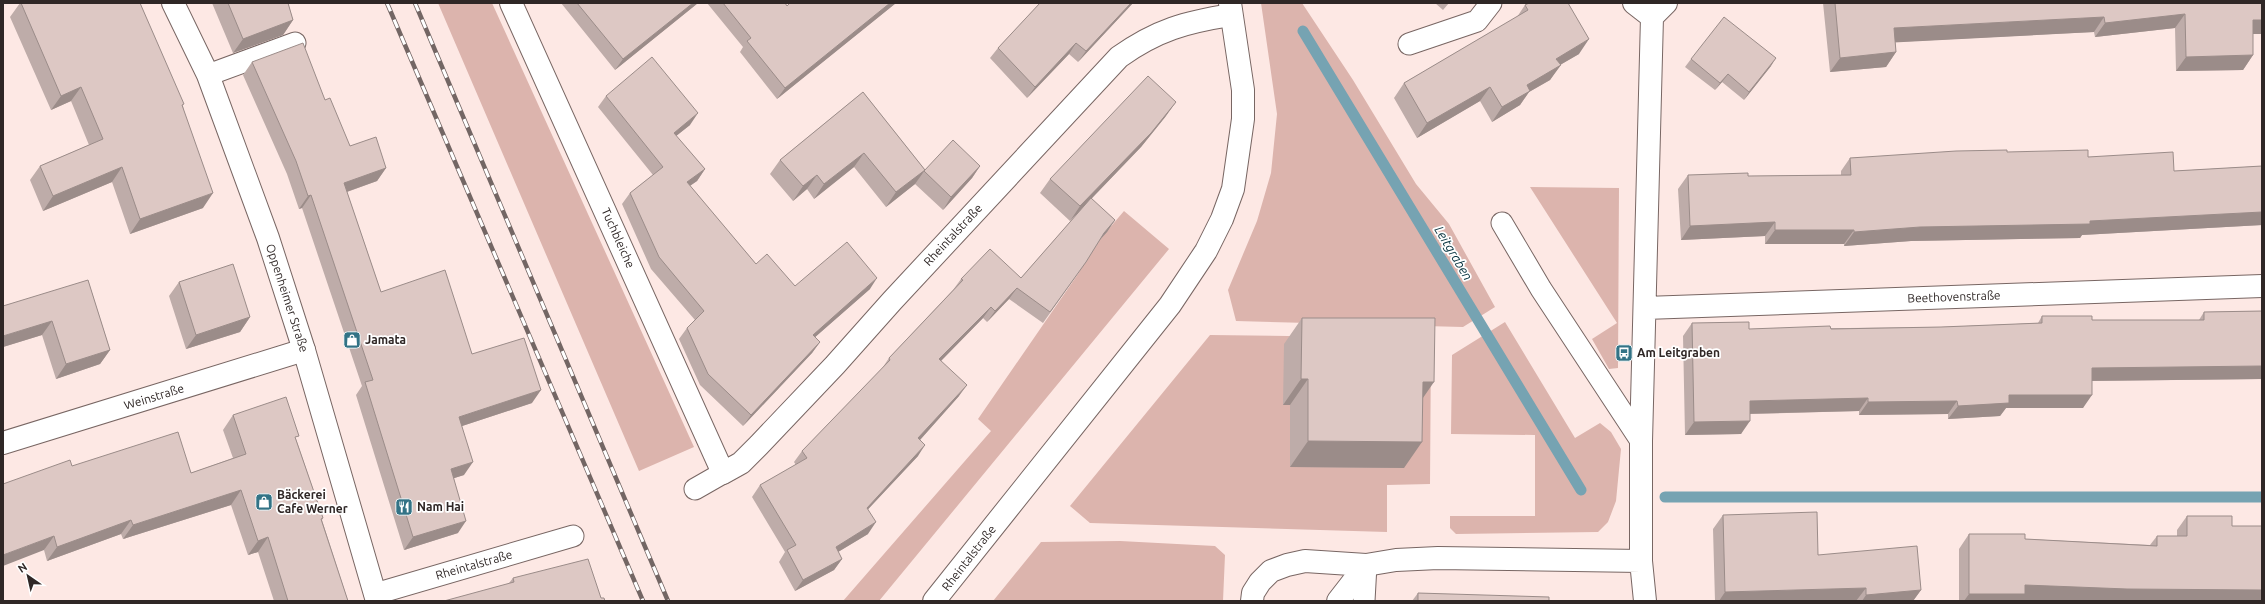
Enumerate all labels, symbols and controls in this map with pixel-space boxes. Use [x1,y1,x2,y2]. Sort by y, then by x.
street label: Rheintalstraße [921,201,984,268]
street label: Tuchbleiche [599,206,637,270]
water label: Leitgraben [1432,223,1476,283]
street label: Oppenheimer Straße [264,242,311,354]
street label: Beethovenstraße [1907,288,2001,305]
shop icon: Jamata [342,330,362,350]
place label: Jamata [365,333,406,346]
bus stop icon: Am Leitgraben [1614,343,1634,363]
place label: Am Leitgraben [1637,346,1720,359]
street label: Weinstraße [122,381,185,412]
place label: Bäckerei Cafe Werner [277,488,348,515]
shop icon: Bäckerei Cafe Werner [254,492,274,512]
restaurant icon: Nam Hai [394,497,414,517]
place label: Nam Hai [417,500,464,513]
street label: Rheintalstraße [939,522,998,593]
street label: Rheintalstraße [434,547,514,582]
north arrow [8,556,48,596]
text: N [16,560,29,575]

